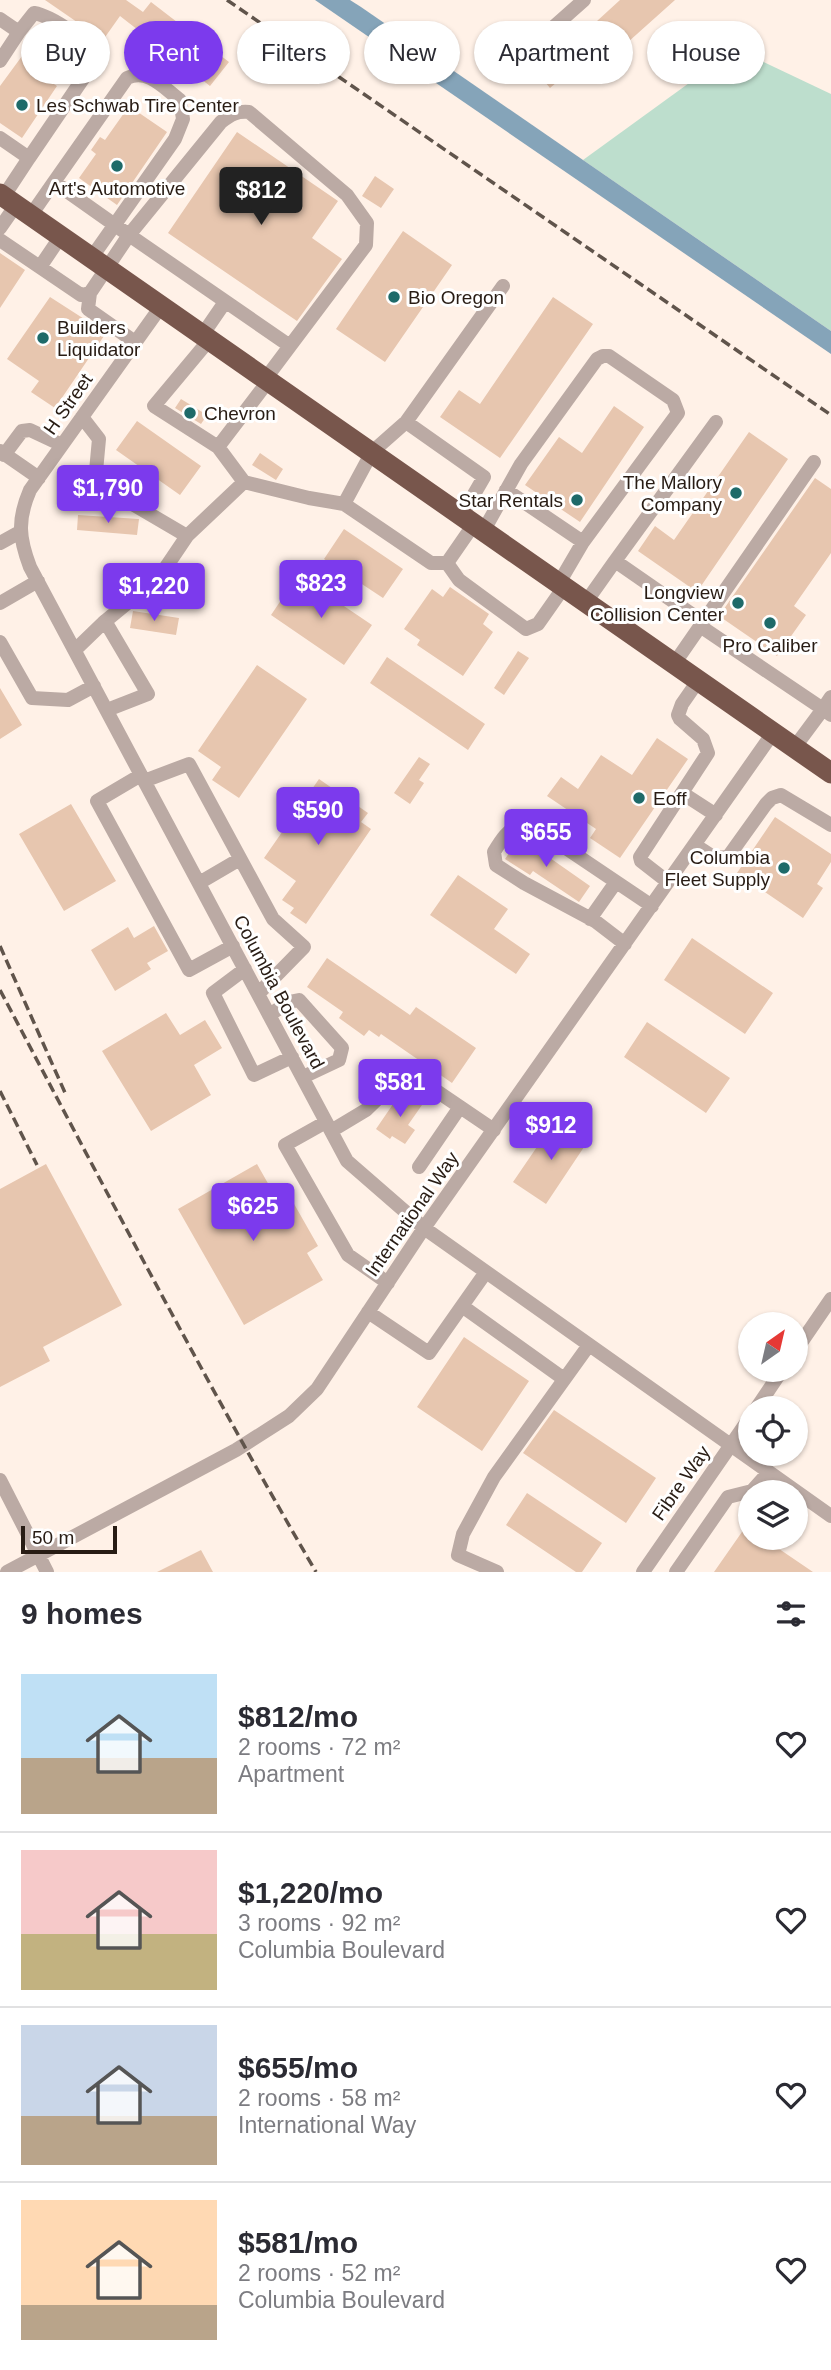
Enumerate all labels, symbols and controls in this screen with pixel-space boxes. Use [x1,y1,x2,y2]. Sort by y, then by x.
chip: Buy [21,21,110,84]
chip: Rent [124,21,223,84]
chip: Filters [237,21,350,84]
chip: New [364,21,460,84]
chip: Apartment [474,21,633,84]
chip: House [647,21,765,84]
place label: Les Schwab Tire Center [36,95,239,116]
marker: Les Schwab Tire Center [14,97,30,113]
marker: Art's Automotive [109,158,125,174]
pin: $812 [220,168,302,227]
text: $812 [235,177,287,203]
place label: Art's Automotive [49,178,185,199]
place label: Bio Oregon [408,287,504,308]
marker: Bio Oregon [386,289,402,305]
place label: Builders Liquidator [57,317,141,360]
marker: Builders Liquidator [35,330,51,346]
street label: H Street [39,369,97,439]
place label: Chevron [204,403,276,424]
marker: Chevron [182,405,198,421]
pin: $1,790 [51,466,165,525]
place label: The Mallory Company [623,472,722,515]
text: $1,790 [73,475,143,501]
marker: The Mallory Company [728,485,744,501]
place label: Star Rentals [458,490,563,511]
marker: Star Rentals [569,492,585,508]
pin: $823 [280,560,362,620]
pin: $1,220 [97,564,211,623]
text: $823 [295,570,347,596]
text: $1,220 [119,573,189,599]
place label: Longview Collision Center [590,582,725,625]
marker: Longview Collision Center [730,595,746,611]
marker: Pro Caliber [762,615,778,631]
place label: Pro Caliber [722,635,818,656]
pin: $590 [277,788,359,847]
place label: Eoff [653,788,687,809]
marker: Eoff [631,790,647,806]
text: $590 [292,797,344,823]
pin: $655 [505,810,587,869]
text: $655 [520,819,572,845]
place label: Columbia Fleet Supply [664,847,770,890]
marker: Columbia Fleet Supply [776,860,792,876]
street label: Columbia Boulevard [230,912,328,1072]
pin: $581 [359,1060,441,1119]
text: $581 [374,1069,426,1095]
pin: $912 [510,1102,592,1162]
text: $912 [525,1112,577,1138]
street label: International Way [361,1147,463,1280]
pin: $625 [212,1184,294,1243]
text: $625 [227,1193,279,1219]
north arrow [738,1312,808,1382]
map controls [738,1312,808,1550]
button: locate [738,1396,808,1466]
street label: Fibre Way [648,1441,715,1524]
button: layers [738,1480,808,1550]
scale bar [21,1523,117,1555]
text: 50 m [32,1527,74,1548]
icon: filters [772,1595,810,1633]
text: 9 homes [21,1597,143,1630]
text: $812/mo [238,1700,358,1733]
icon: home [77,1702,161,1786]
icon: heart [772,1725,810,1763]
text: 2 rooms · 72 m² [238,1734,400,1760]
text: Apartment [238,1761,344,1787]
text: $1,220/mo [238,1876,383,1909]
icon: home [77,1878,161,1962]
icon: heart [772,1901,810,1939]
text: 3 rooms · 92 m² [238,1910,400,1936]
text: Columbia Boulevard [238,1937,445,1963]
text: $655/mo [238,2051,358,2084]
icon: home [77,2053,161,2137]
icon: heart [772,2076,810,2114]
text: 2 rooms · 58 m² [238,2085,400,2111]
text: International Way [238,2112,416,2138]
text: $581/mo [238,2226,358,2259]
icon: home [77,2228,161,2312]
icon: heart [772,2251,810,2289]
text: 2 rooms · 52 m² [238,2260,400,2286]
text: Columbia Boulevard [238,2287,445,2313]

